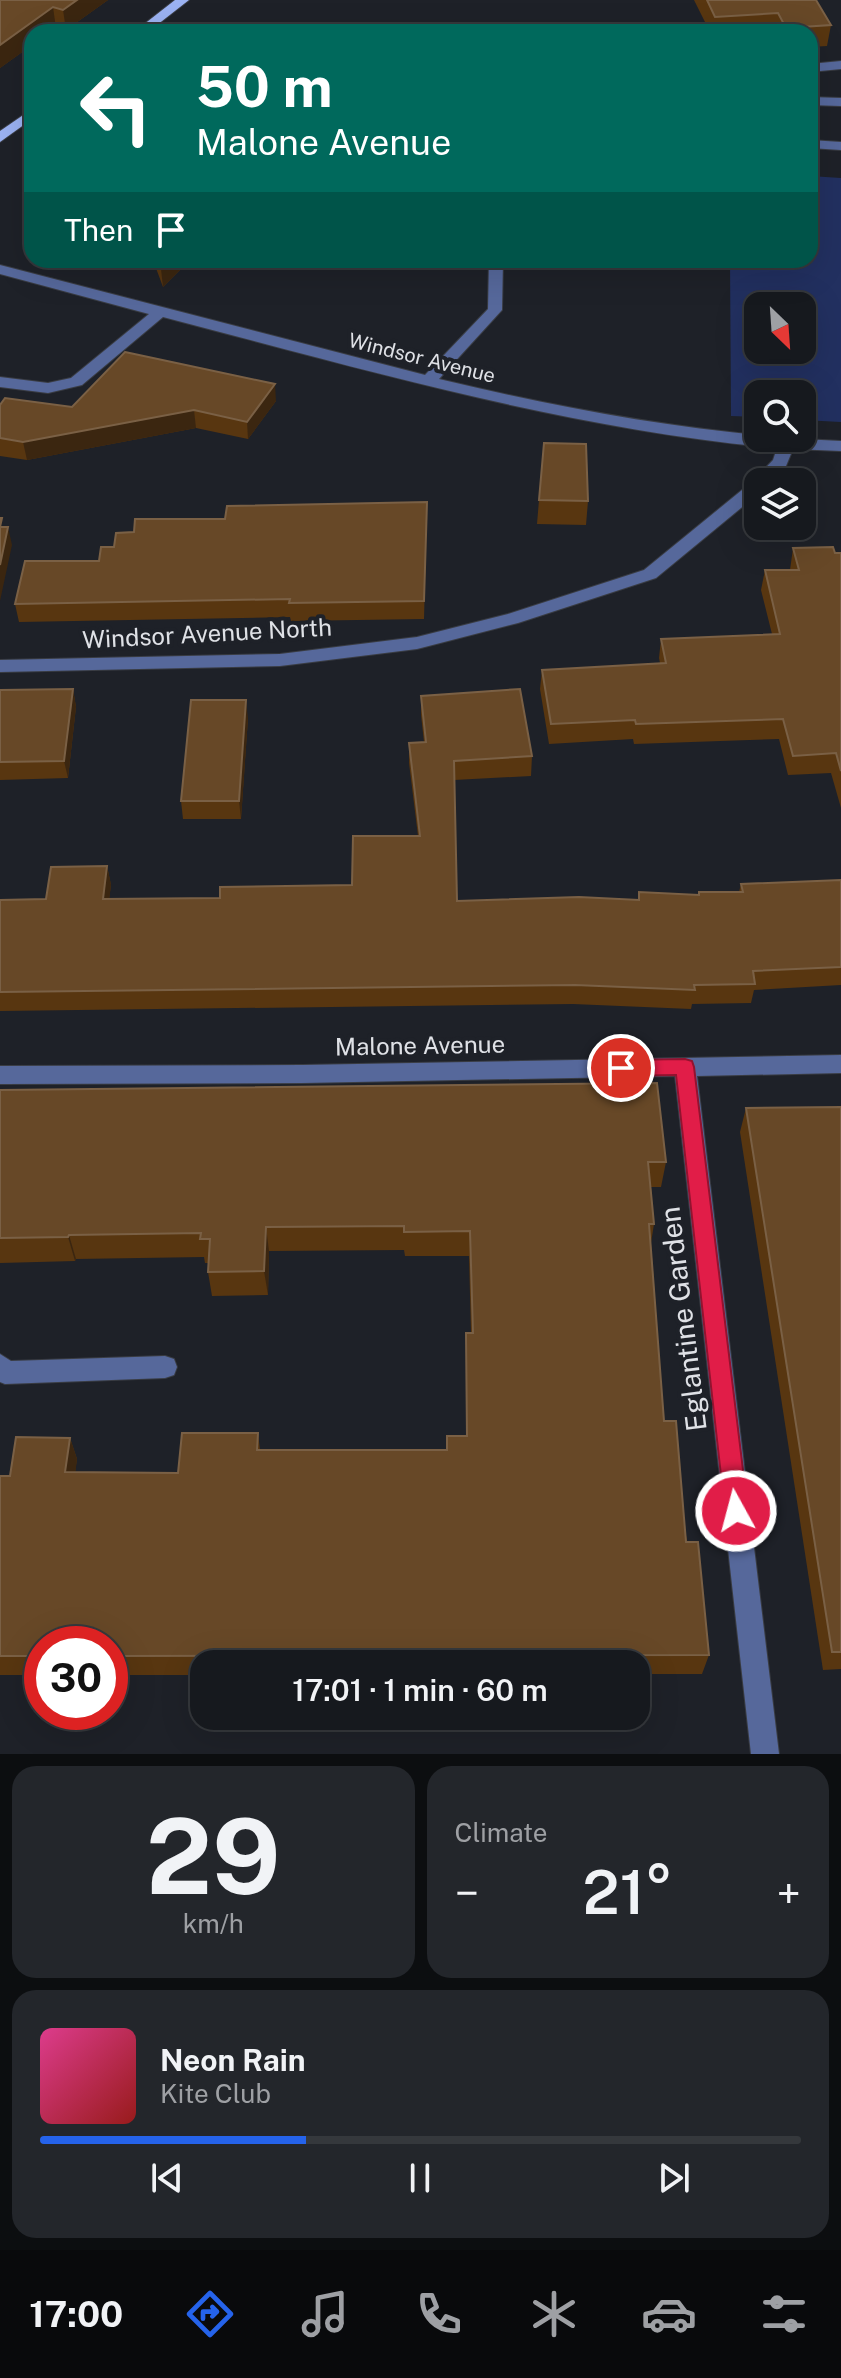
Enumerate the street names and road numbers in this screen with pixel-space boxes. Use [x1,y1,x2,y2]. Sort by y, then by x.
street label: Windsor Avenue [346,328,498,388]
street label: Windsor Avenue North [81,612,332,654]
street label: Malone Avenue [335,1030,505,1060]
street label: Eglantine Garden [652,1205,713,1433]

